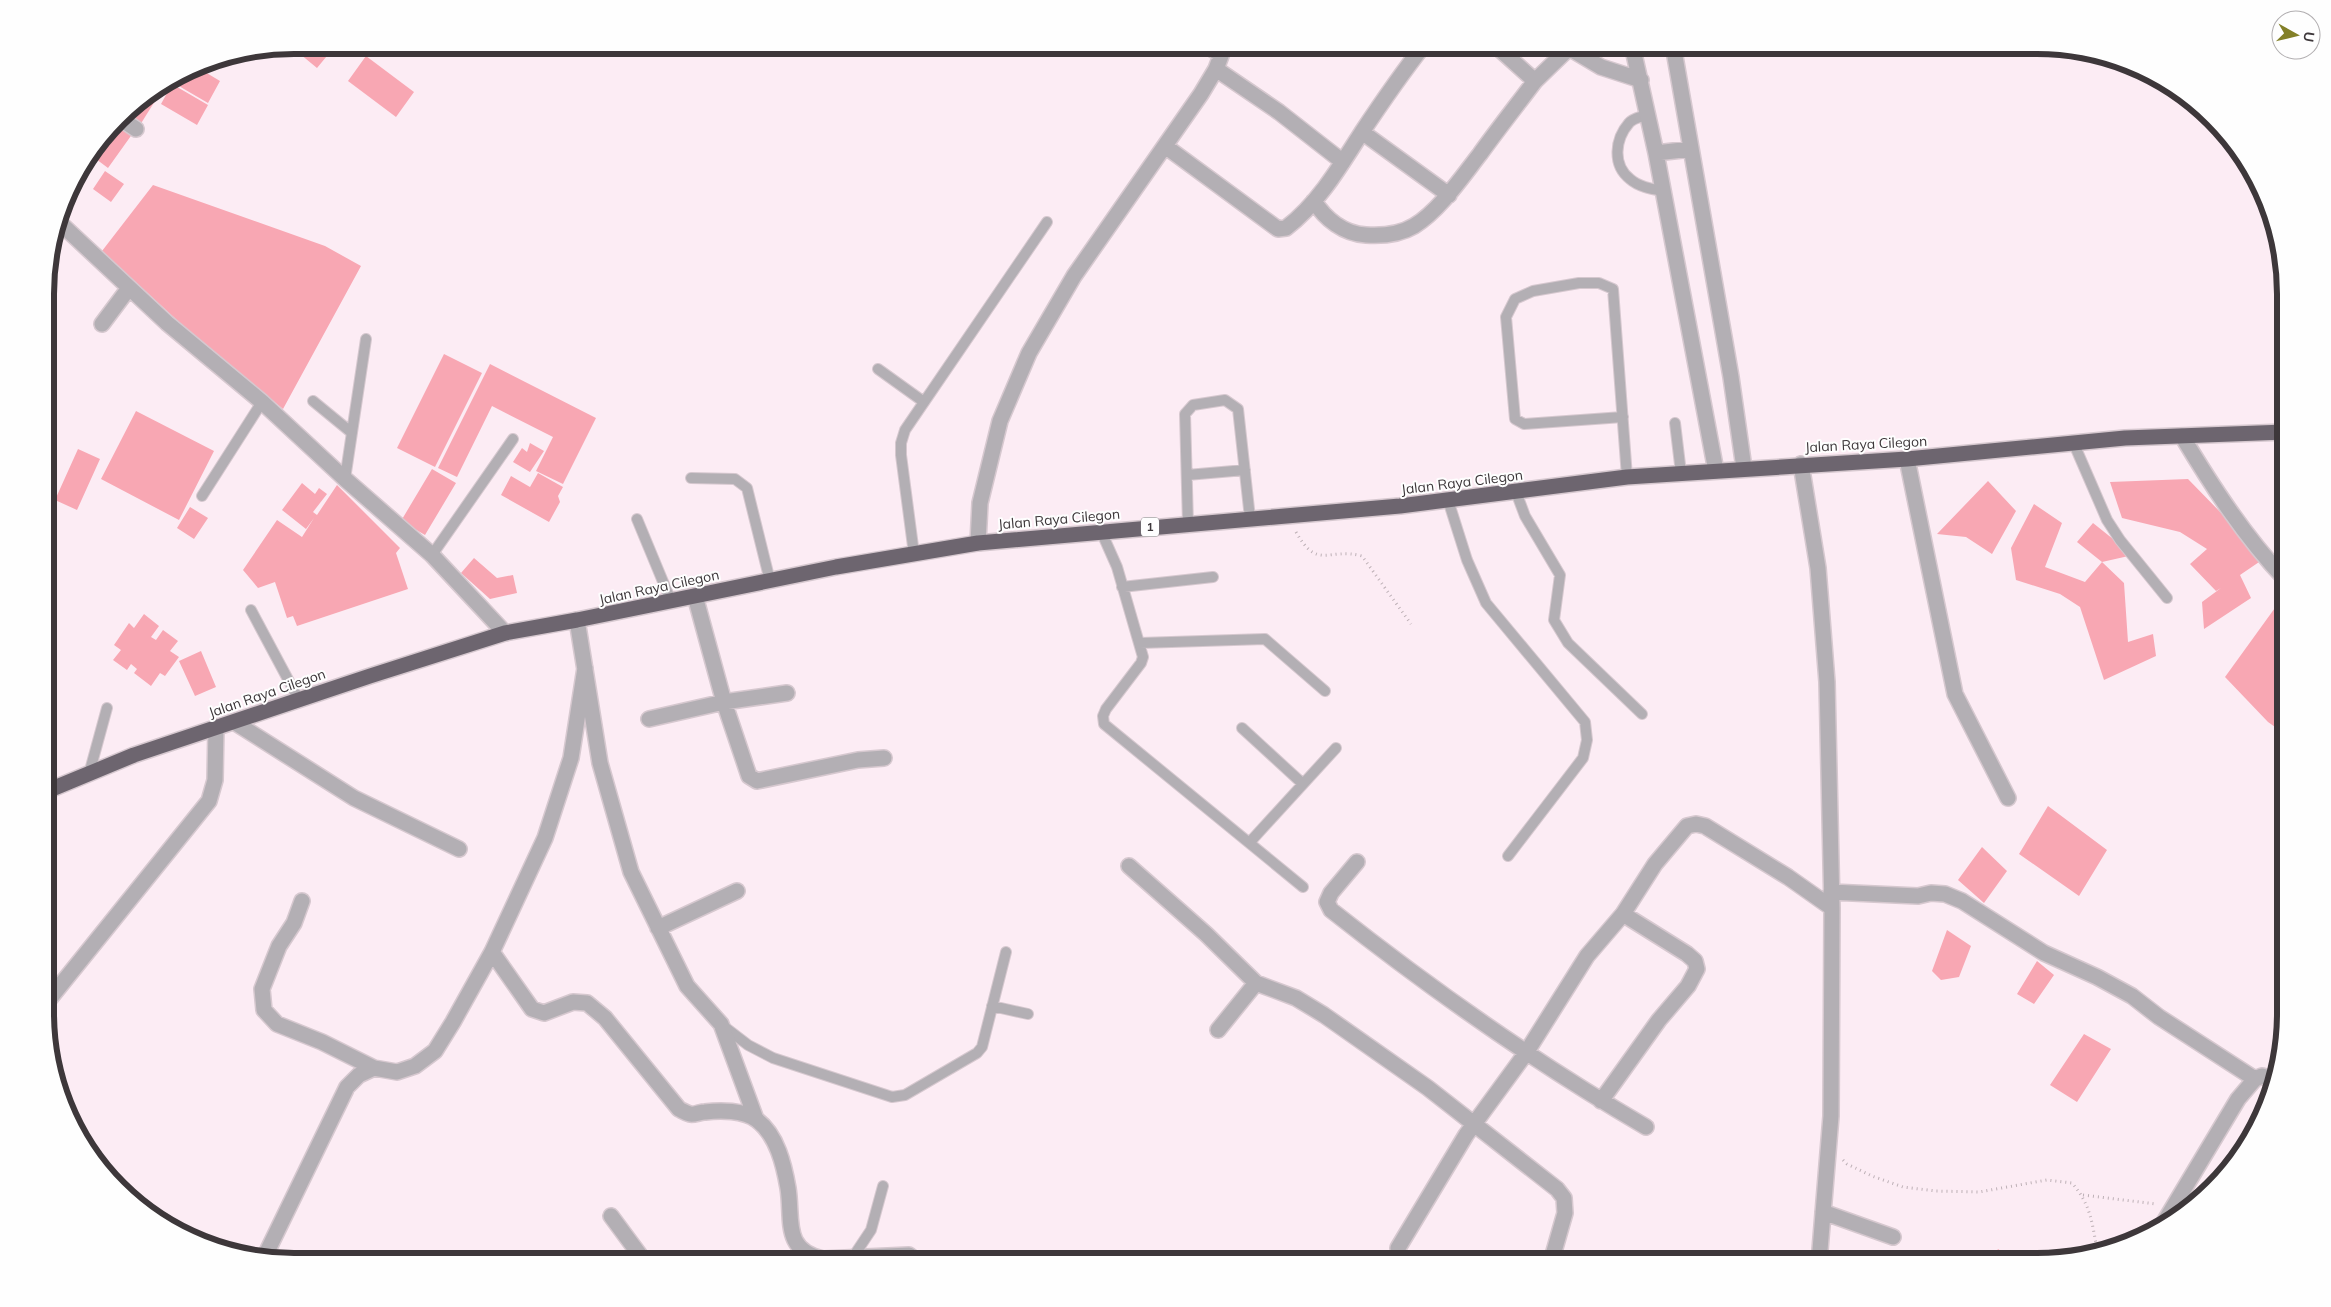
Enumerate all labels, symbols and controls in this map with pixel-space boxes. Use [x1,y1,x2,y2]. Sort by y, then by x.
north arrow [2271,10,2321,60]
text: U [2299,30,2319,43]
street label: Jalan Raya Cilegon [1804,432,1928,456]
street label: Jalan Raya Cilegon [1400,466,1524,498]
street label: Jalan Raya Cilegon [997,505,1121,533]
road number: 1 [1141,518,1159,536]
street label: Jalan Raya Cilegon [597,565,721,609]
street label: Jalan Raya Cilegon [206,665,328,721]

